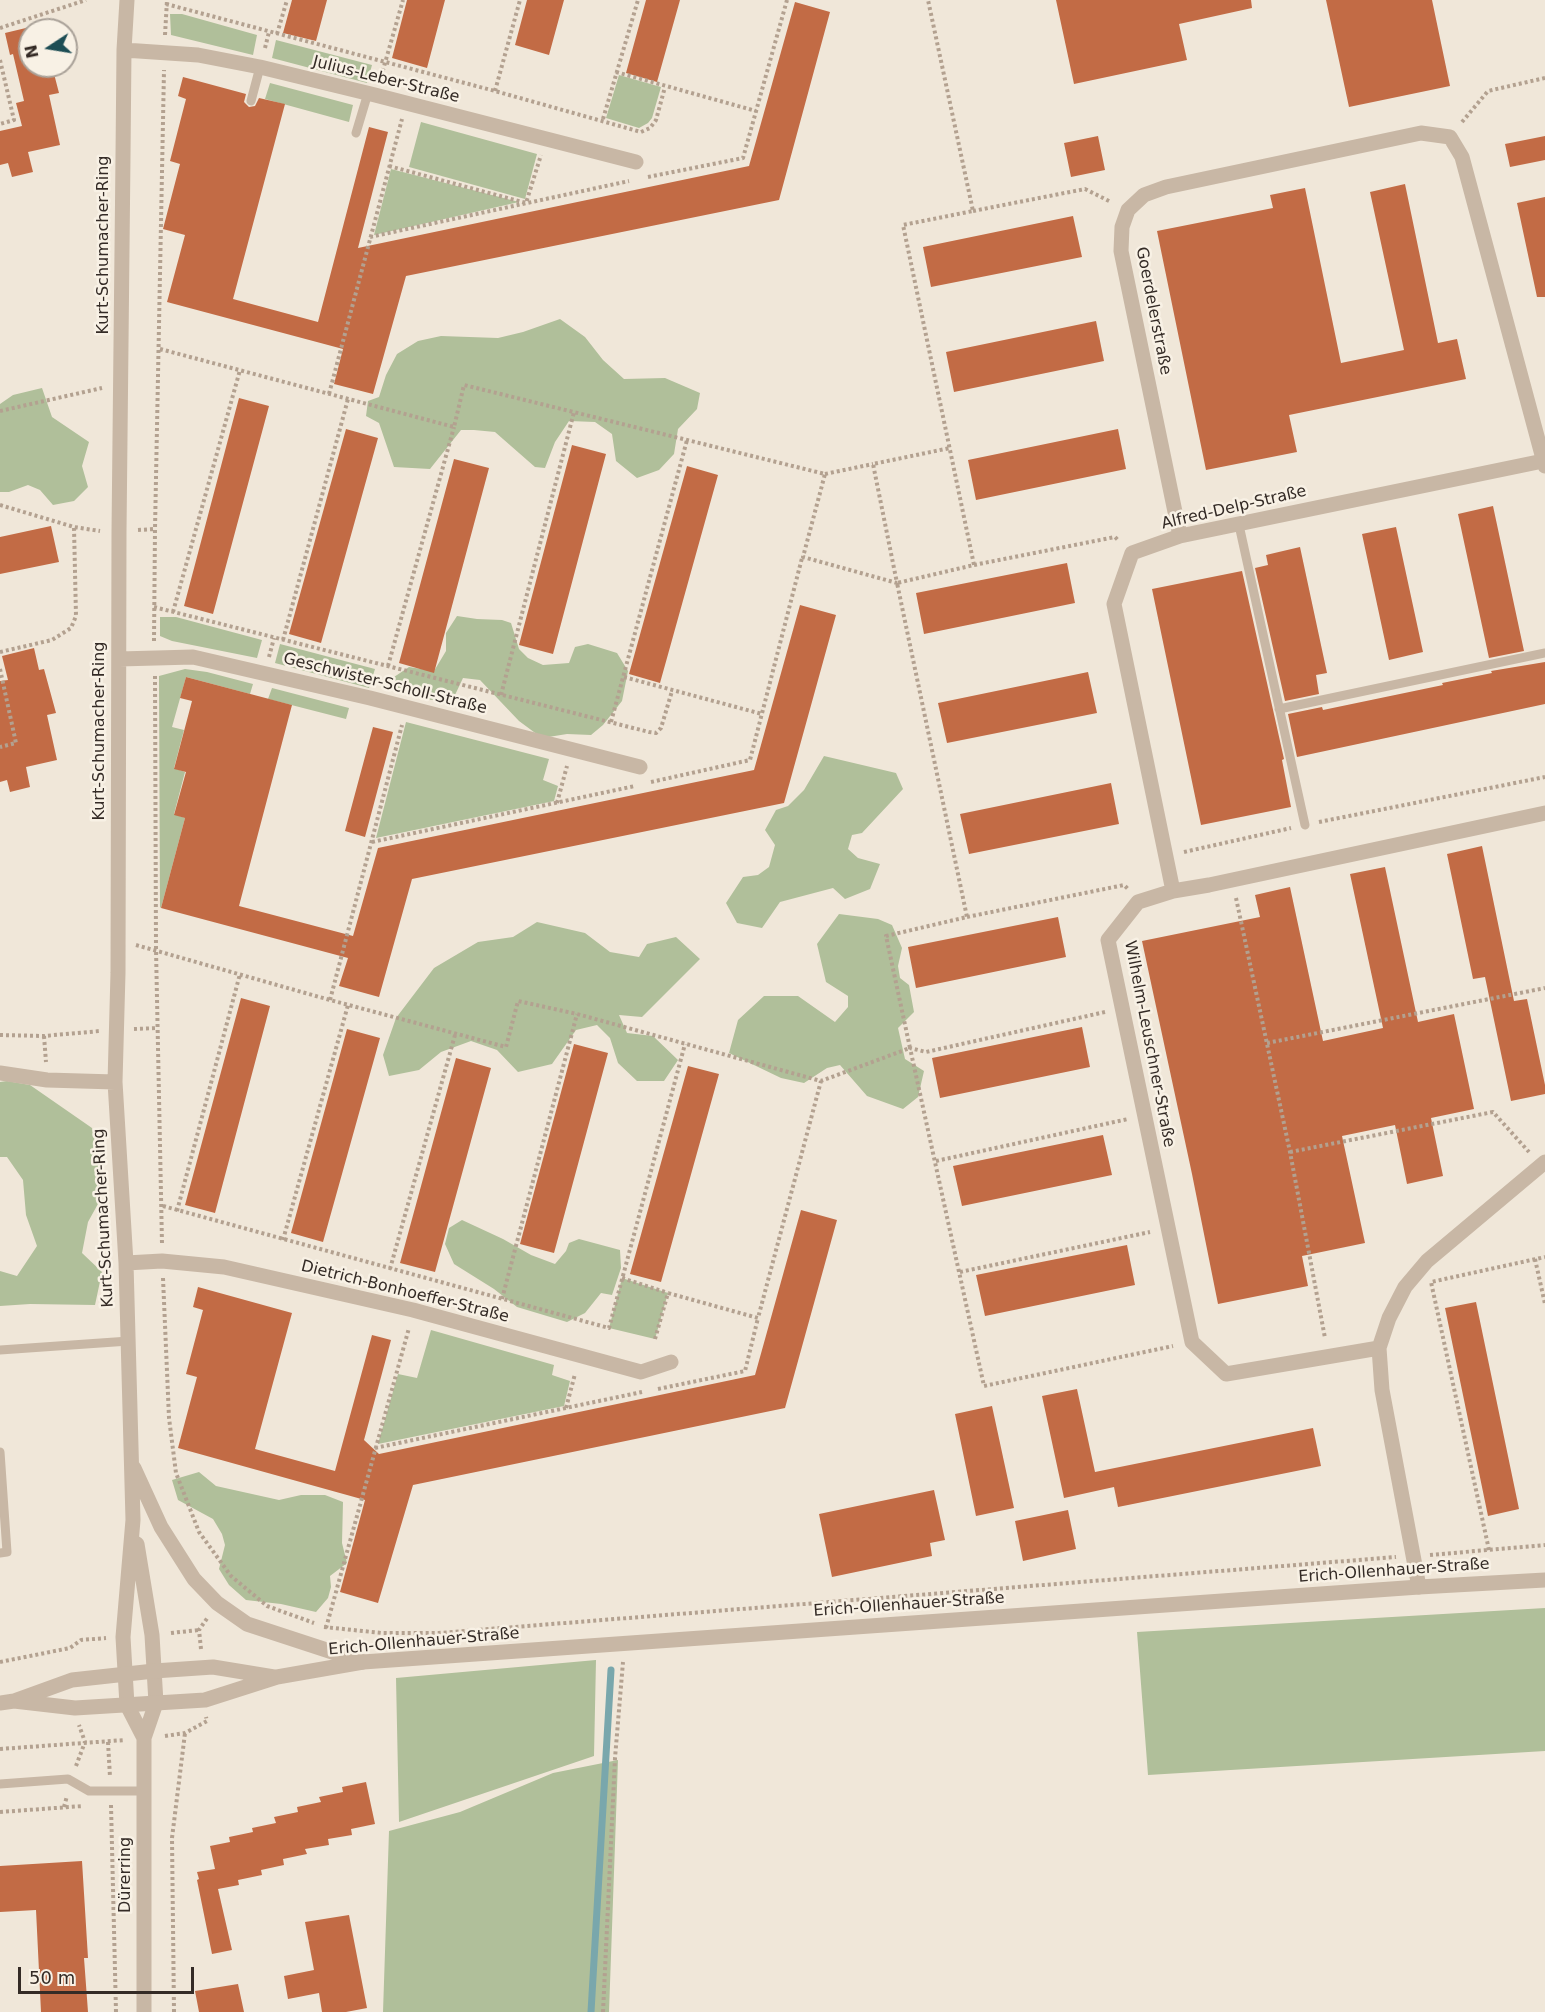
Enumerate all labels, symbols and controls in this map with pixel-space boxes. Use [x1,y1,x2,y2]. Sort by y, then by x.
north arrow [18,18,78,78]
text: N [21,43,43,60]
street label: Julius-Leber-Straße [311,52,461,108]
street label: Kurt-Schumacher-Ring [94,155,114,335]
street label: Goerdelerstraße [1131,245,1175,377]
street label: Alfred-Delp-Straße [1160,482,1308,534]
street label: Kurt-Schumacher-Ring [90,641,110,821]
street label: Geschwister-Scholl-Straße [281,649,489,719]
street label: Wilhelm-Leuschner-Straße [1120,939,1178,1149]
street label: Kurt-Schumacher-Ring [90,1128,118,1308]
street label: Dietrich-Bonhoeffer-Straße [299,1257,511,1327]
street label: Erich-Ollenhauer-Straße [1298,1555,1490,1587]
street label: Erich-Ollenhauer-Straße [813,1589,1005,1621]
street label: Erich-Ollenhauer-Straße [328,1624,520,1660]
street label: Dürerring [116,1837,136,1913]
scale bar [21,1955,196,1993]
text: 50 m [29,1967,75,1988]

